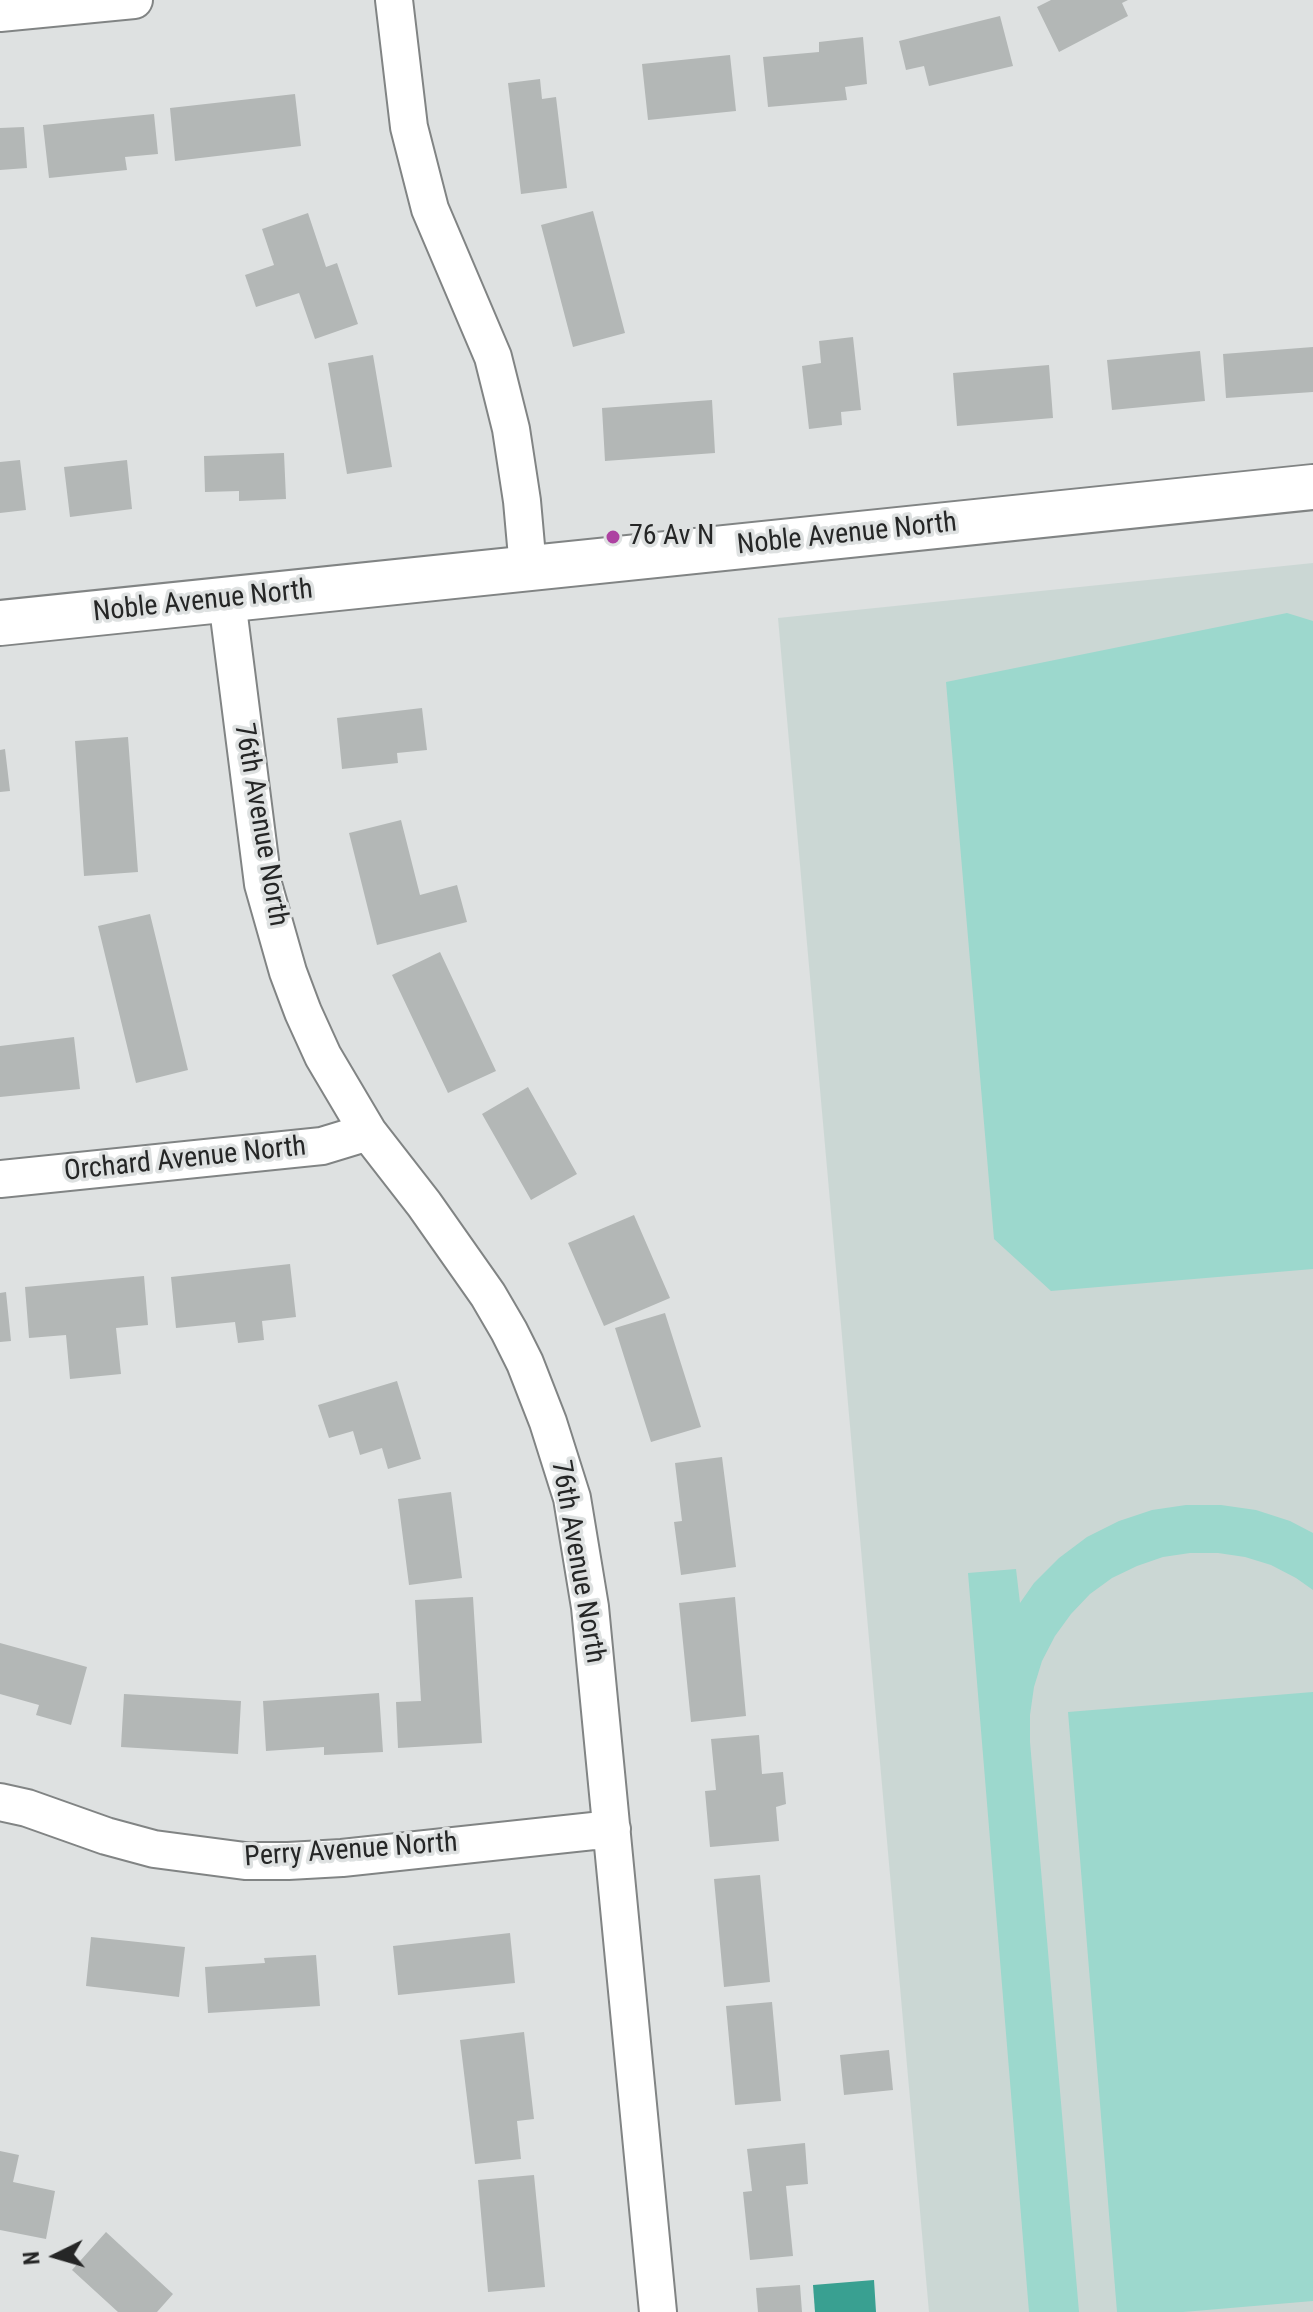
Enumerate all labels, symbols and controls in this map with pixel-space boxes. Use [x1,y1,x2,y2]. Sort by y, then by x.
street label: Noble Avenue North [736,507,958,563]
place label: 76 Av N [629,520,714,554]
marker: 76 Av N [604,528,622,546]
street label: Noble Avenue North [92,574,314,630]
street label: 76th Avenue North [226,721,294,929]
street label: Orchard Avenue North [62,1131,308,1189]
street label: 76th Avenue North [543,1458,611,1666]
street label: Perry Avenue North [243,1827,459,1875]
north arrow [16,2216,96,2296]
text: N [19,2250,45,2266]

